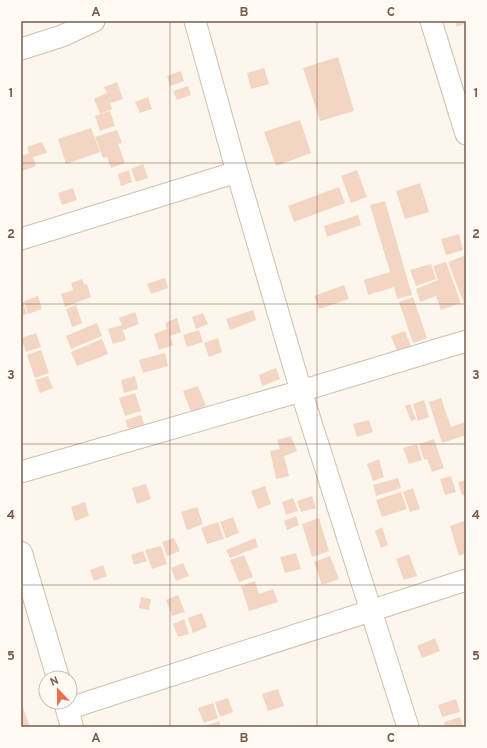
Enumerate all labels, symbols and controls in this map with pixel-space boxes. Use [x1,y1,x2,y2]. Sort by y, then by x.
text: A [91,5,101,21]
text: B [240,5,249,21]
text: C [387,5,395,21]
text: 1 [8,86,14,102]
text: 1 [473,86,479,102]
text: 2 [7,227,15,243]
text: 2 [472,227,480,243]
text: 3 [7,368,15,384]
text: 3 [472,368,480,384]
text: 4 [7,508,15,524]
text: 4 [472,508,480,524]
text: 5 [7,649,15,665]
text: 5 [472,649,480,665]
north arrow [38,670,78,710]
text: N [48,674,61,690]
text: A [91,731,101,747]
text: B [240,731,249,747]
text: C [387,731,395,747]

